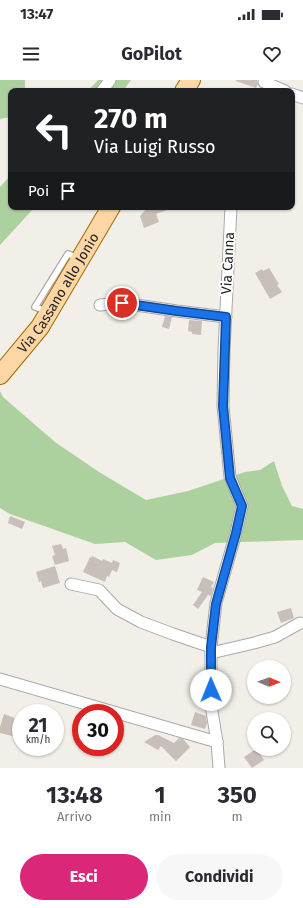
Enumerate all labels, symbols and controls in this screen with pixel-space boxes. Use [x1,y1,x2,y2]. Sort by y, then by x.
text: 13:47 [20,5,53,23]
icon: menu [20,43,42,65]
text: GoPilot [121,43,182,65]
icon: heart [261,43,283,65]
text: 270 m [94,102,168,135]
icon: left [28,104,80,156]
text: Via Luigi Russo [94,136,216,158]
icon: arrive [57,180,79,202]
text: Poi [28,182,49,200]
street label: Via Cassano allo Jonio [14,230,102,356]
street label: Via Canna [218,231,238,295]
pin [105,286,139,320]
icon: arrive [111,292,133,314]
north arrow [247,660,291,704]
map controls [247,660,291,756]
position arrow [190,669,232,711]
speed limit sign: 30 [72,704,124,756]
button: search [247,712,291,756]
text: 21 [28,713,48,737]
text: km/h [26,734,50,746]
text: 13:48 [46,781,103,809]
text: 1 [155,781,166,809]
text: 350 [217,781,257,809]
text: Arrivo [57,809,92,824]
text: min [149,809,171,824]
text: m [232,809,243,824]
button: Esci [20,854,148,900]
button: Condividi [156,854,283,900]

